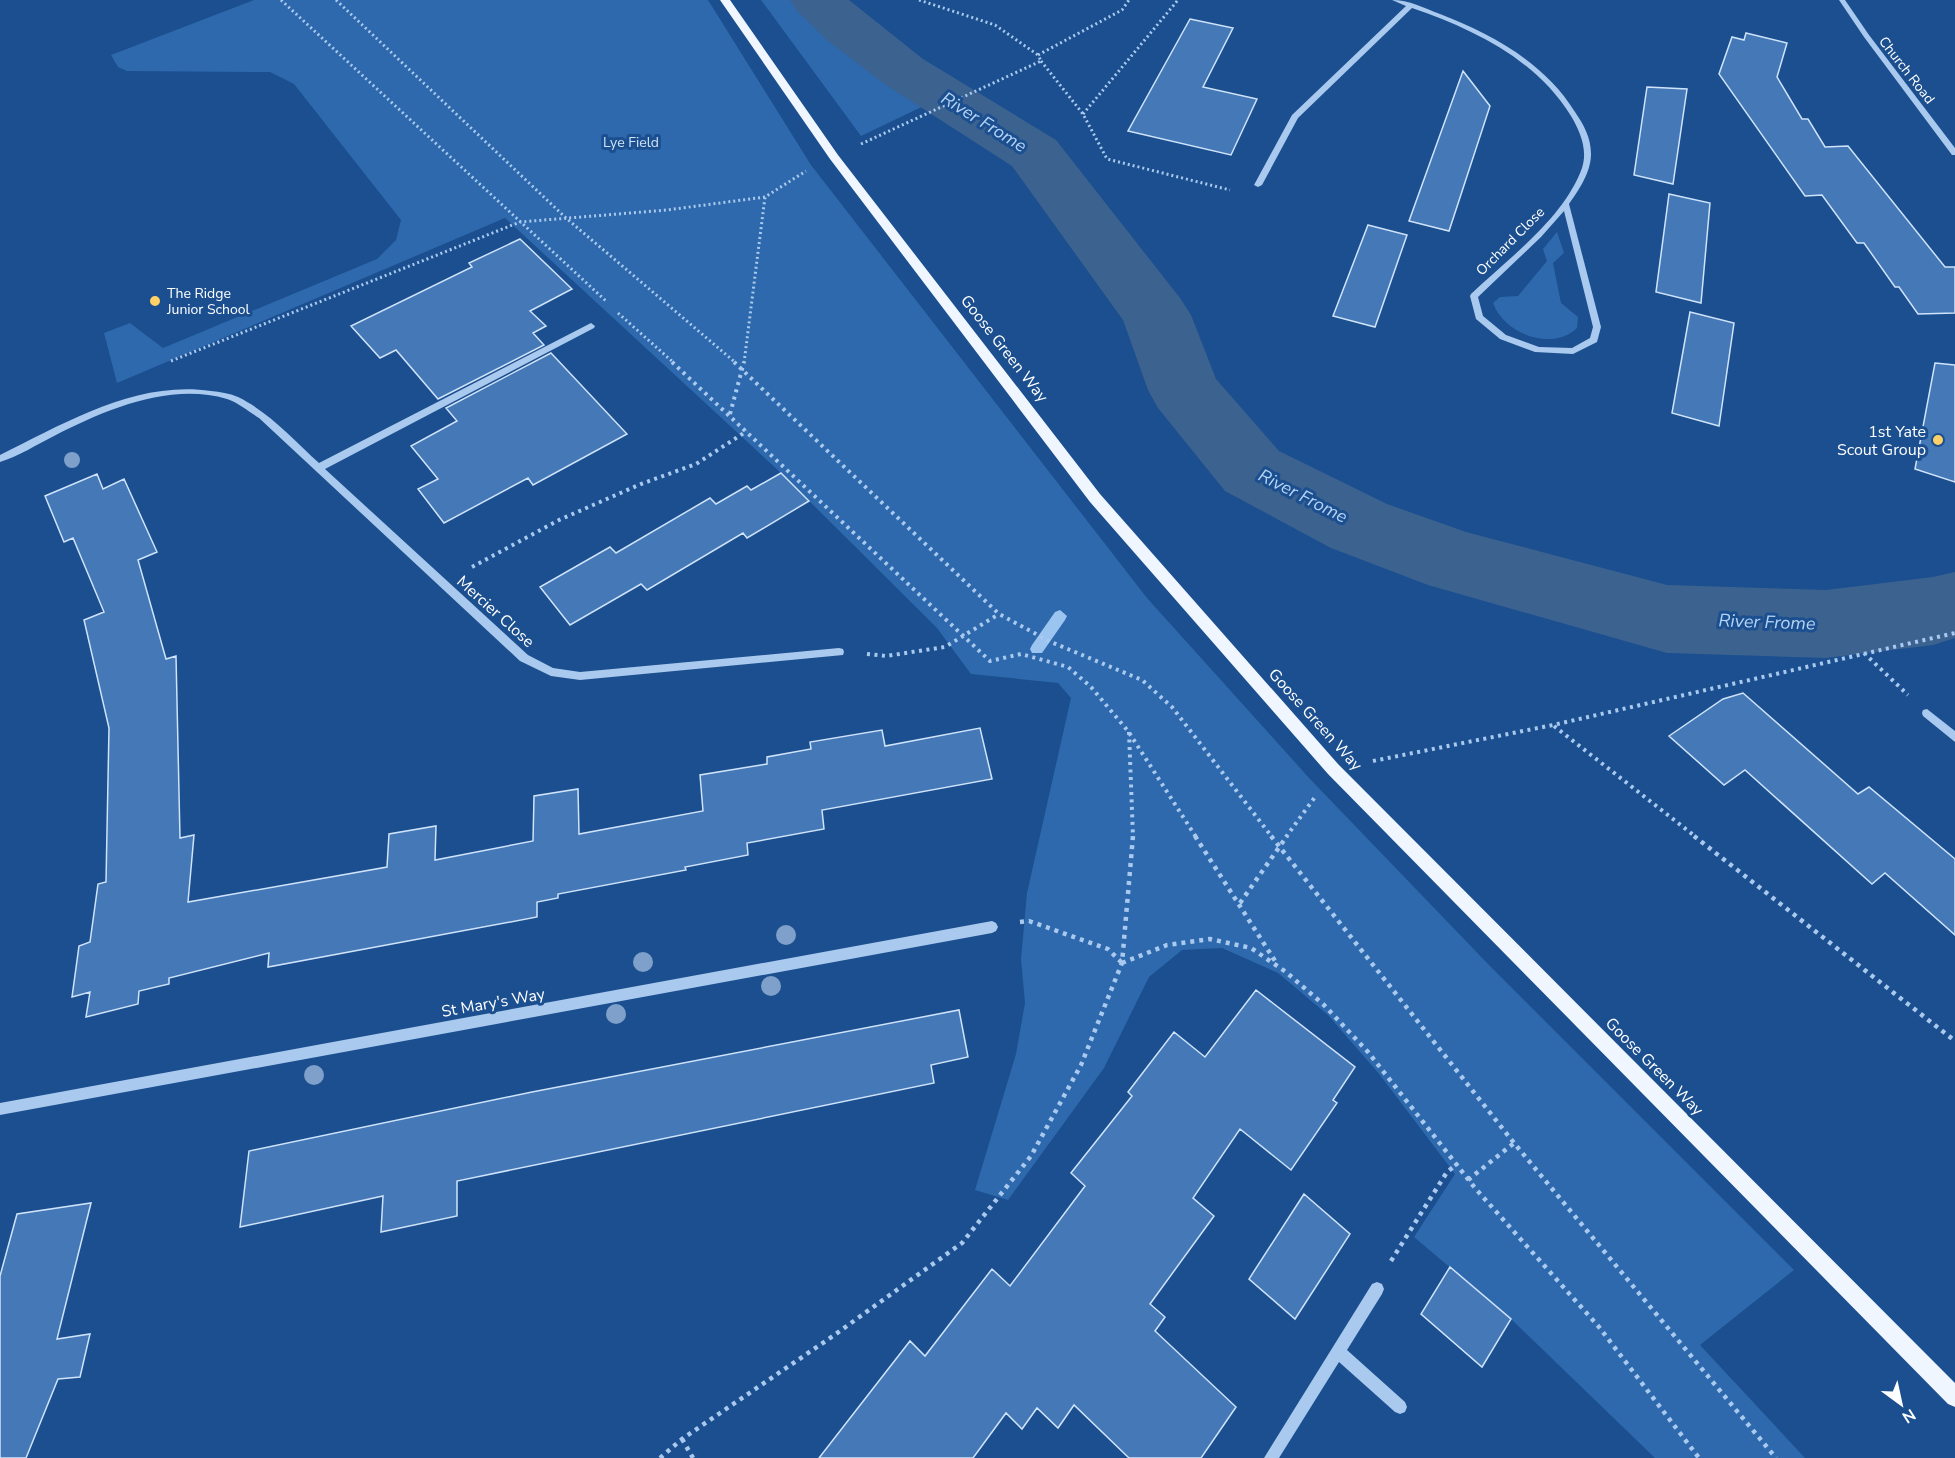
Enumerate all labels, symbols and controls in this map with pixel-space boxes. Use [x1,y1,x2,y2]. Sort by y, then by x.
street label: Church Road [1874,33,1939,108]
water label: River Frome [937,86,1032,158]
park label: Lye Field [603,133,659,152]
street label: Orchard Close [1472,203,1549,280]
place label: The Ridge Junior School [166,284,251,319]
street label: Goose Green Way [955,290,1054,407]
marker: The Ridge Junior School [148,294,162,308]
place label: 1st Yate Scout Group [1837,421,1926,461]
marker: 1st Yate Scout Group [1931,433,1945,447]
water label: River Frome [1254,463,1352,529]
street label: Mercier Close [452,571,539,653]
water label: River Frome [1718,608,1816,636]
street label: Goose Green Way [1263,664,1368,776]
street label: St Mary's Way [440,983,547,1023]
street label: Goose Green Way [1600,1013,1709,1121]
north arrow [1871,1374,1931,1434]
text: N [1898,1403,1920,1428]

